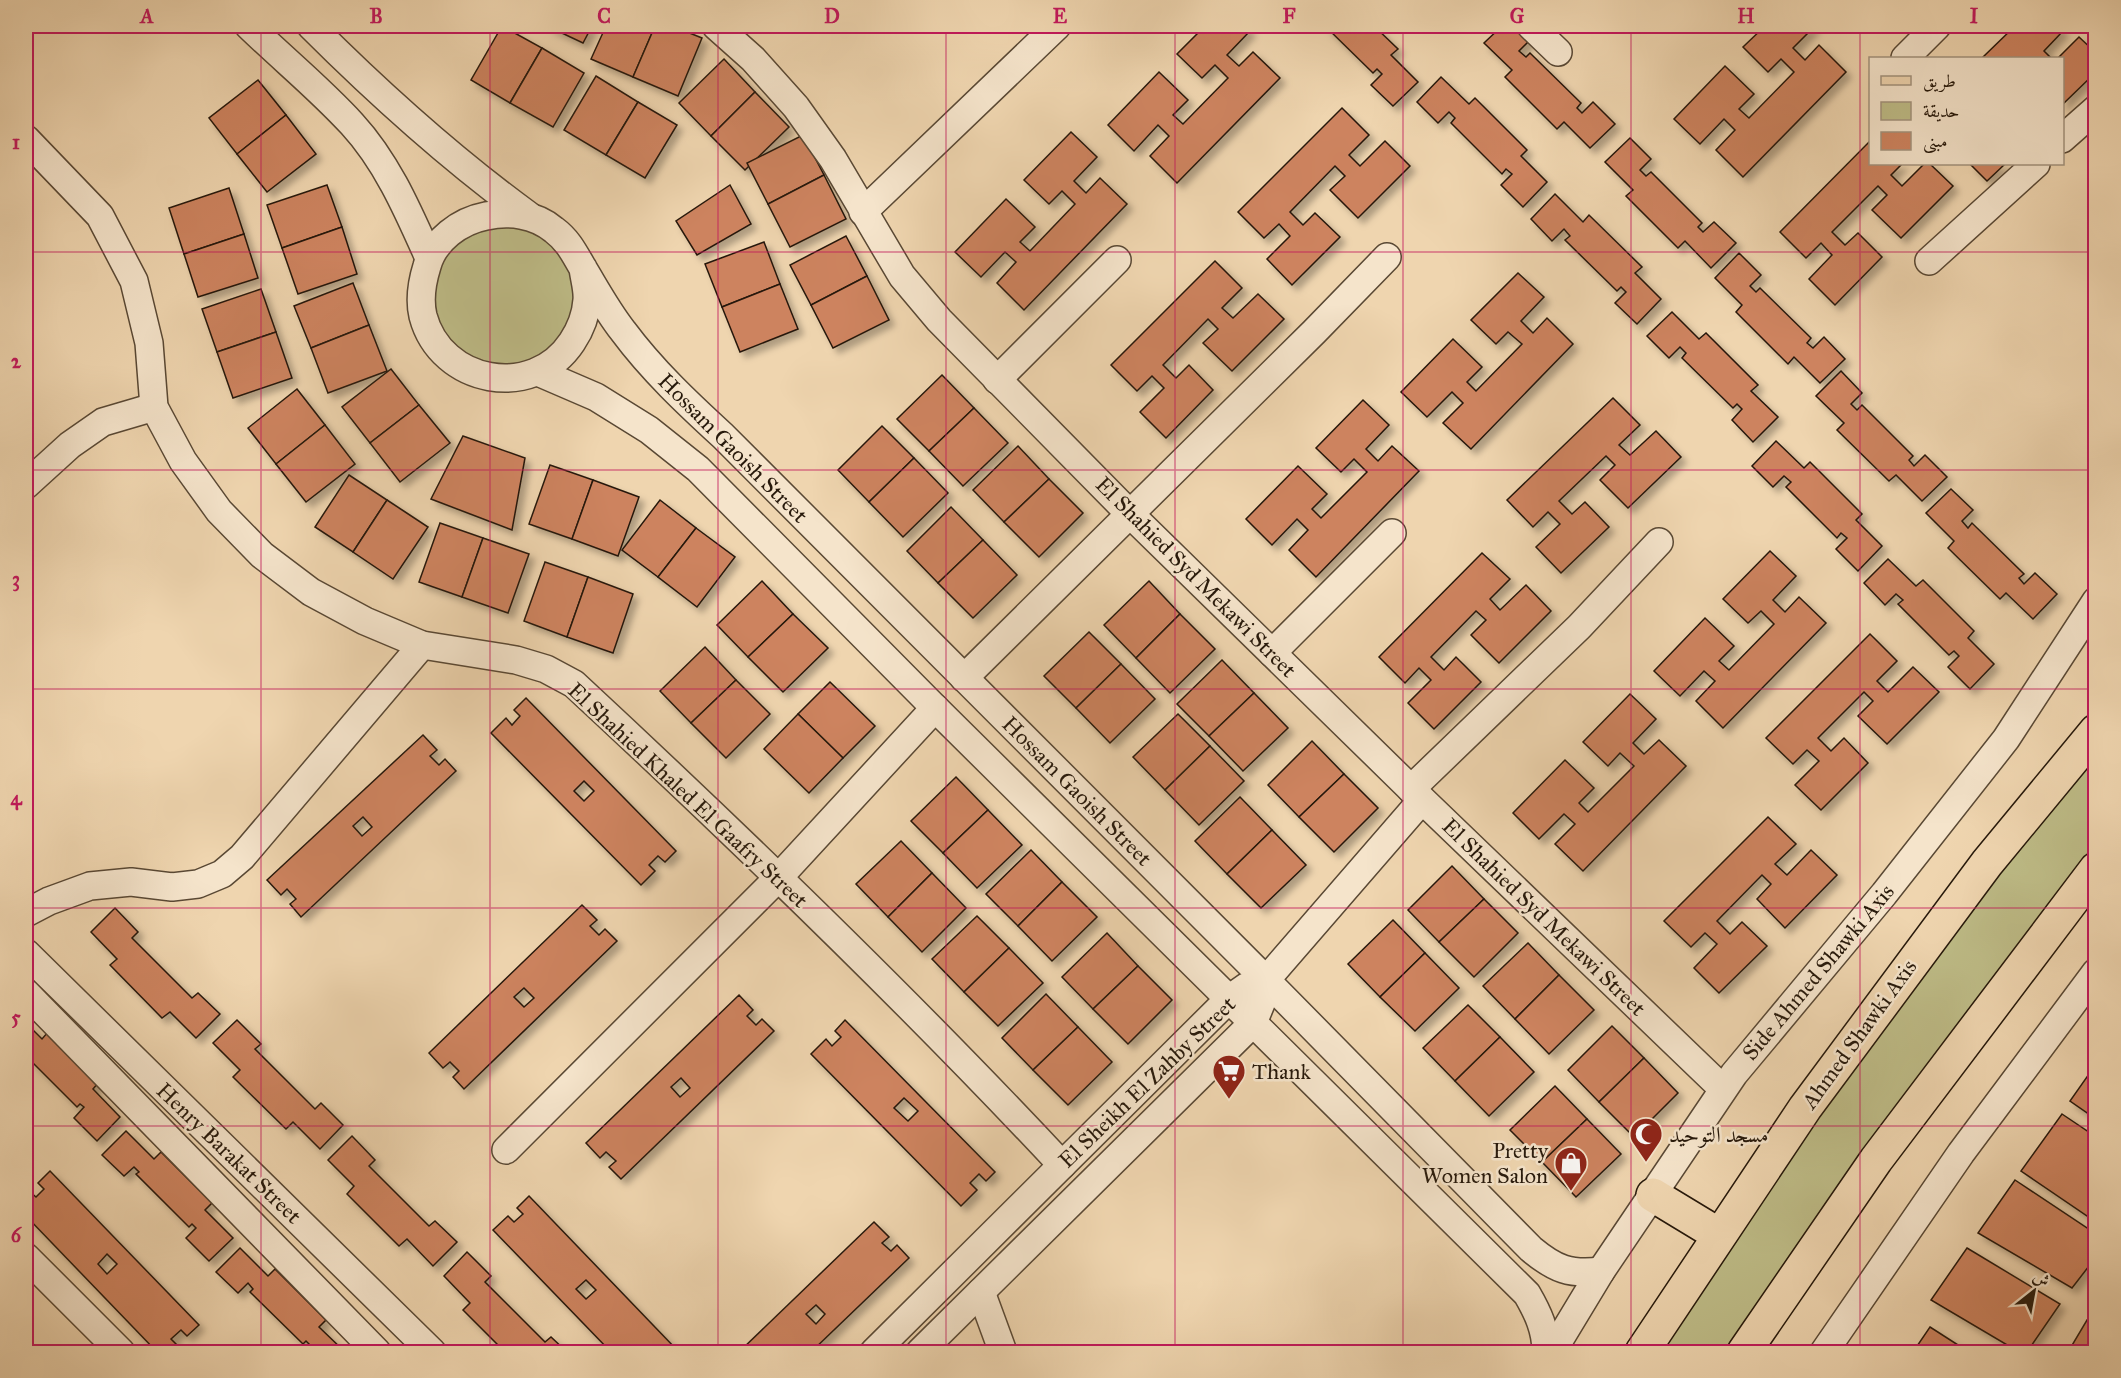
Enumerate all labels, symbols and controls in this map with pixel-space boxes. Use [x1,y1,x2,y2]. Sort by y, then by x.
text: A [138,4,154,28]
text: B [369,4,383,28]
text: C [597,4,611,28]
text: D [824,4,840,28]
text: E [1053,4,1068,28]
text: F [1282,4,1296,28]
text: G [1510,4,1525,28]
text: H [1737,4,1755,28]
text: I [1970,4,1979,28]
legend [1869,57,2064,165]
text: طريق [1923,70,1956,93]
text: حديقة [1923,100,1959,122]
text: 1 [12,130,20,154]
text: مبنى [1923,130,1948,154]
text: 2 [11,349,22,373]
street label: Hossam Gaoish Street [652,367,814,529]
street label: El Shahied Syd Mekawi Street [1090,471,1302,683]
text: 3 [12,567,20,592]
street label: El Shahied Khaled El Gaafry Street [562,677,814,914]
street label: Hossam Gaoish Street [996,710,1158,872]
text: 4 [10,786,22,811]
street label: El Shahied Syd Mekawi Street [1436,813,1652,1022]
street label: Side Ahmed Shawki Axis [1737,879,1899,1065]
street label: Ahmed Shawki Axis [1796,954,1922,1114]
street label: El Sheikh El Zahby Street [1053,990,1241,1173]
text: 5 [11,1005,21,1029]
supermarket icon: Thank [1211,1053,1247,1100]
place label: Thank [1252,1058,1312,1085]
street label: Henry Barakat Street [151,1077,307,1229]
mosque icon: مسجد التوحيد [1628,1116,1664,1163]
place label: مسجد التوحيد [1669,1121,1769,1148]
place label: Pretty Women Salon [1422,1137,1549,1189]
shop icon: Pretty Women Salon [1553,1145,1589,1192]
text: 6 [11,1223,23,1247]
north arrow [2004,1261,2064,1321]
text: ش [2030,1266,2053,1291]

